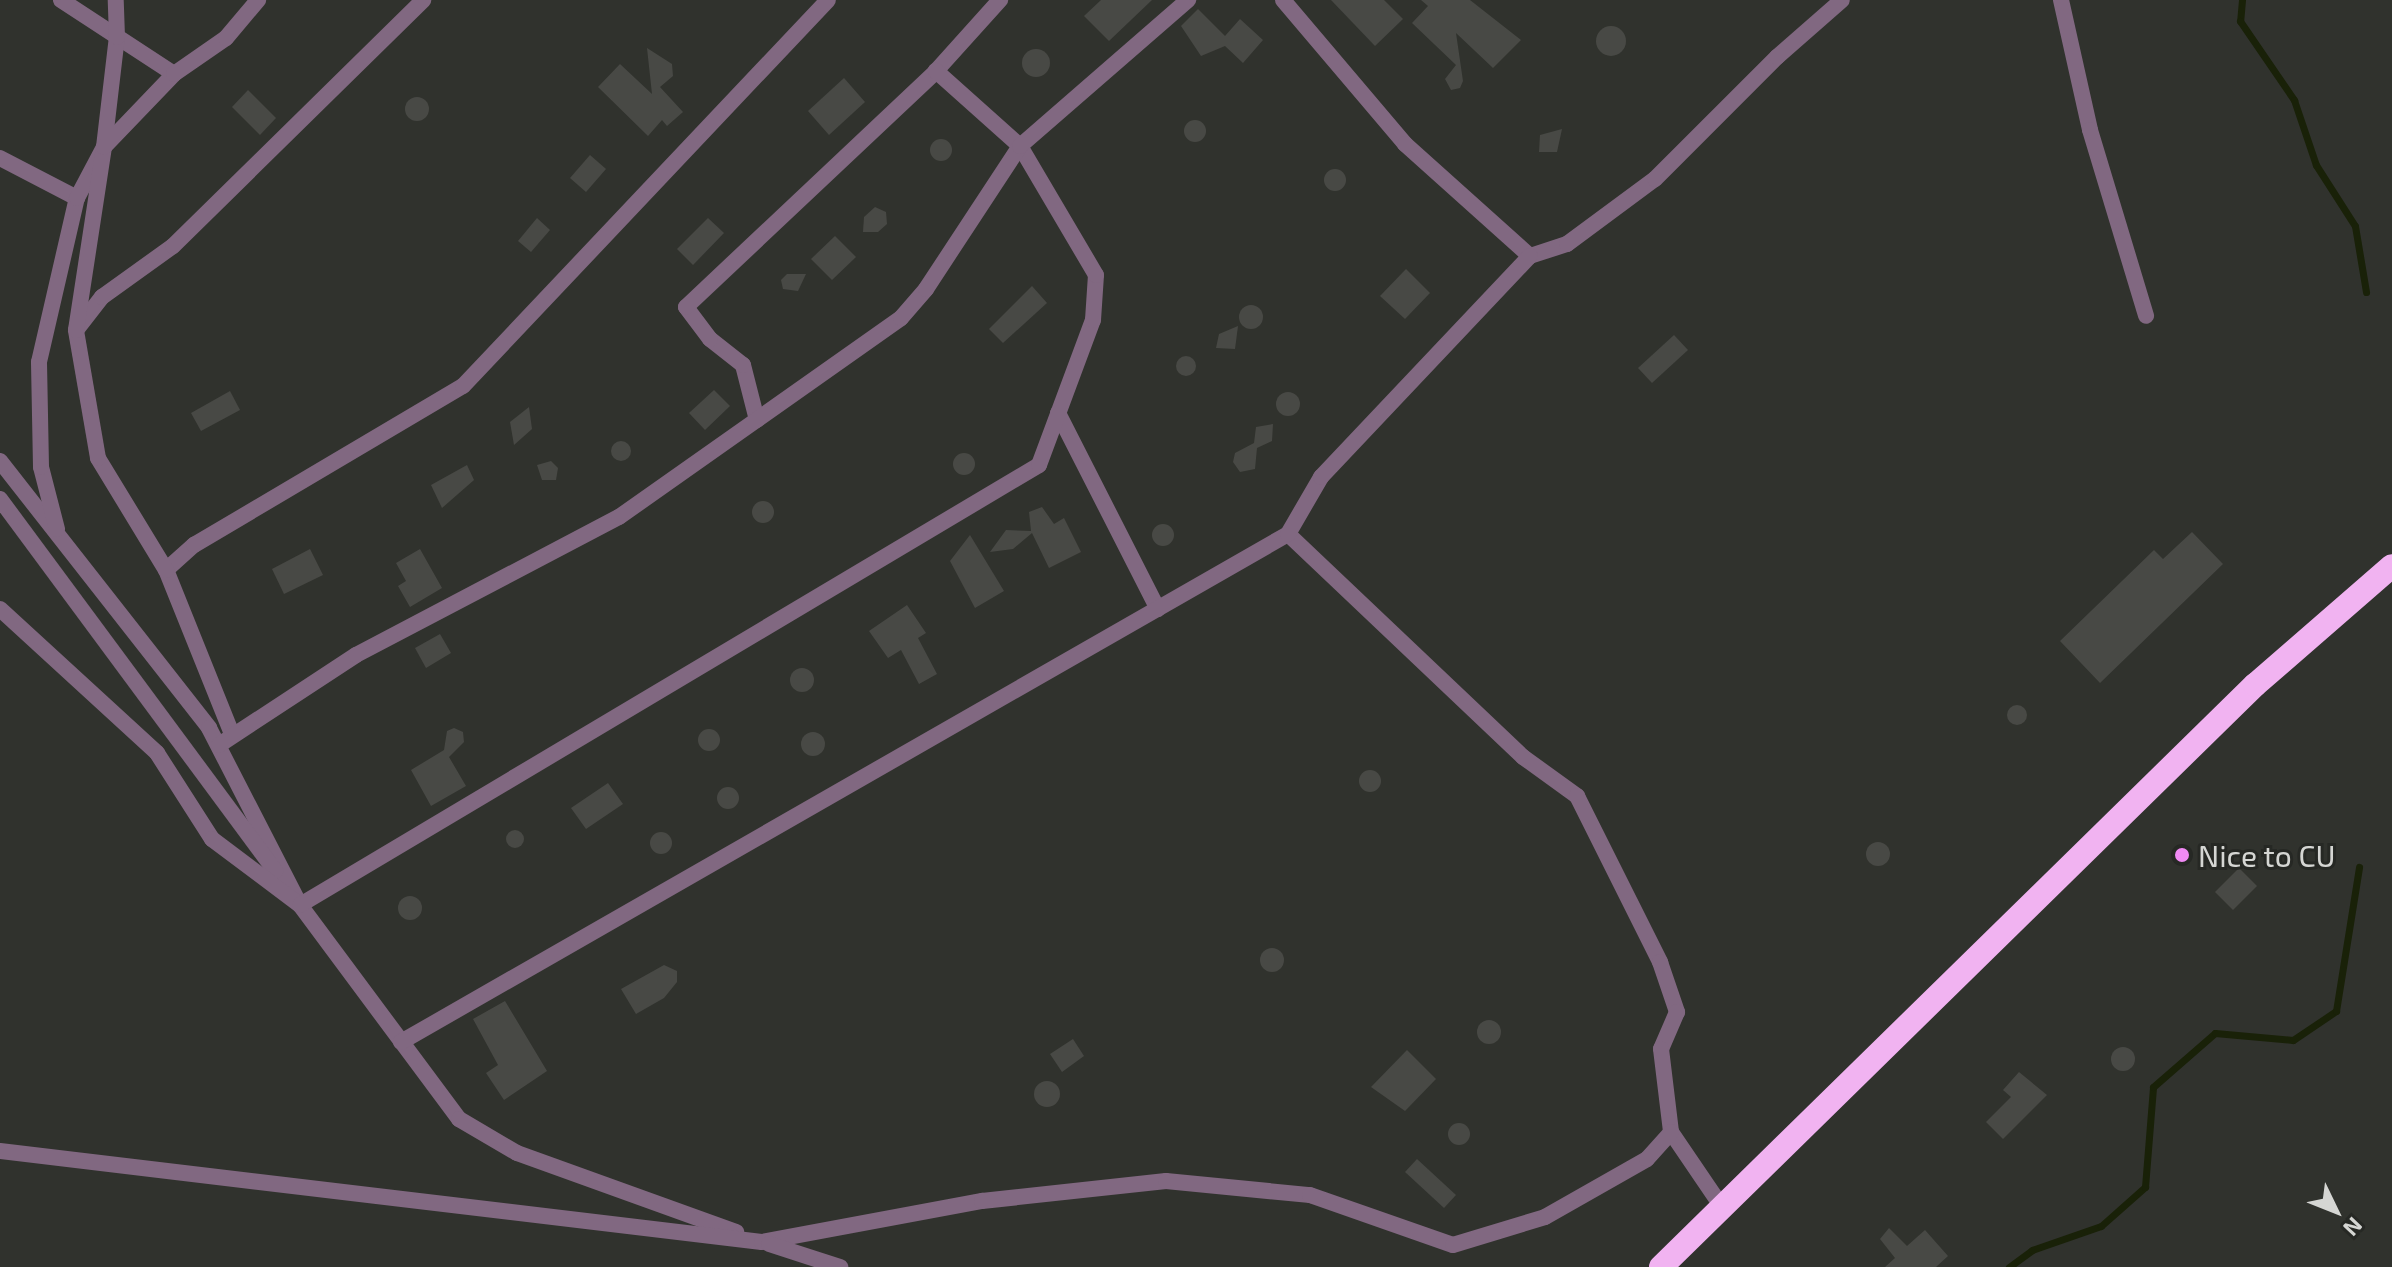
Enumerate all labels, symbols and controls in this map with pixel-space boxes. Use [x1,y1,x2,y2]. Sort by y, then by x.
place label: Nice to CU [2198,837,2336,873]
marker: Nice to CU [2173,846,2191,864]
north arrow [2296,1171,2376,1251]
text: N [2339,1213,2368,1242]

